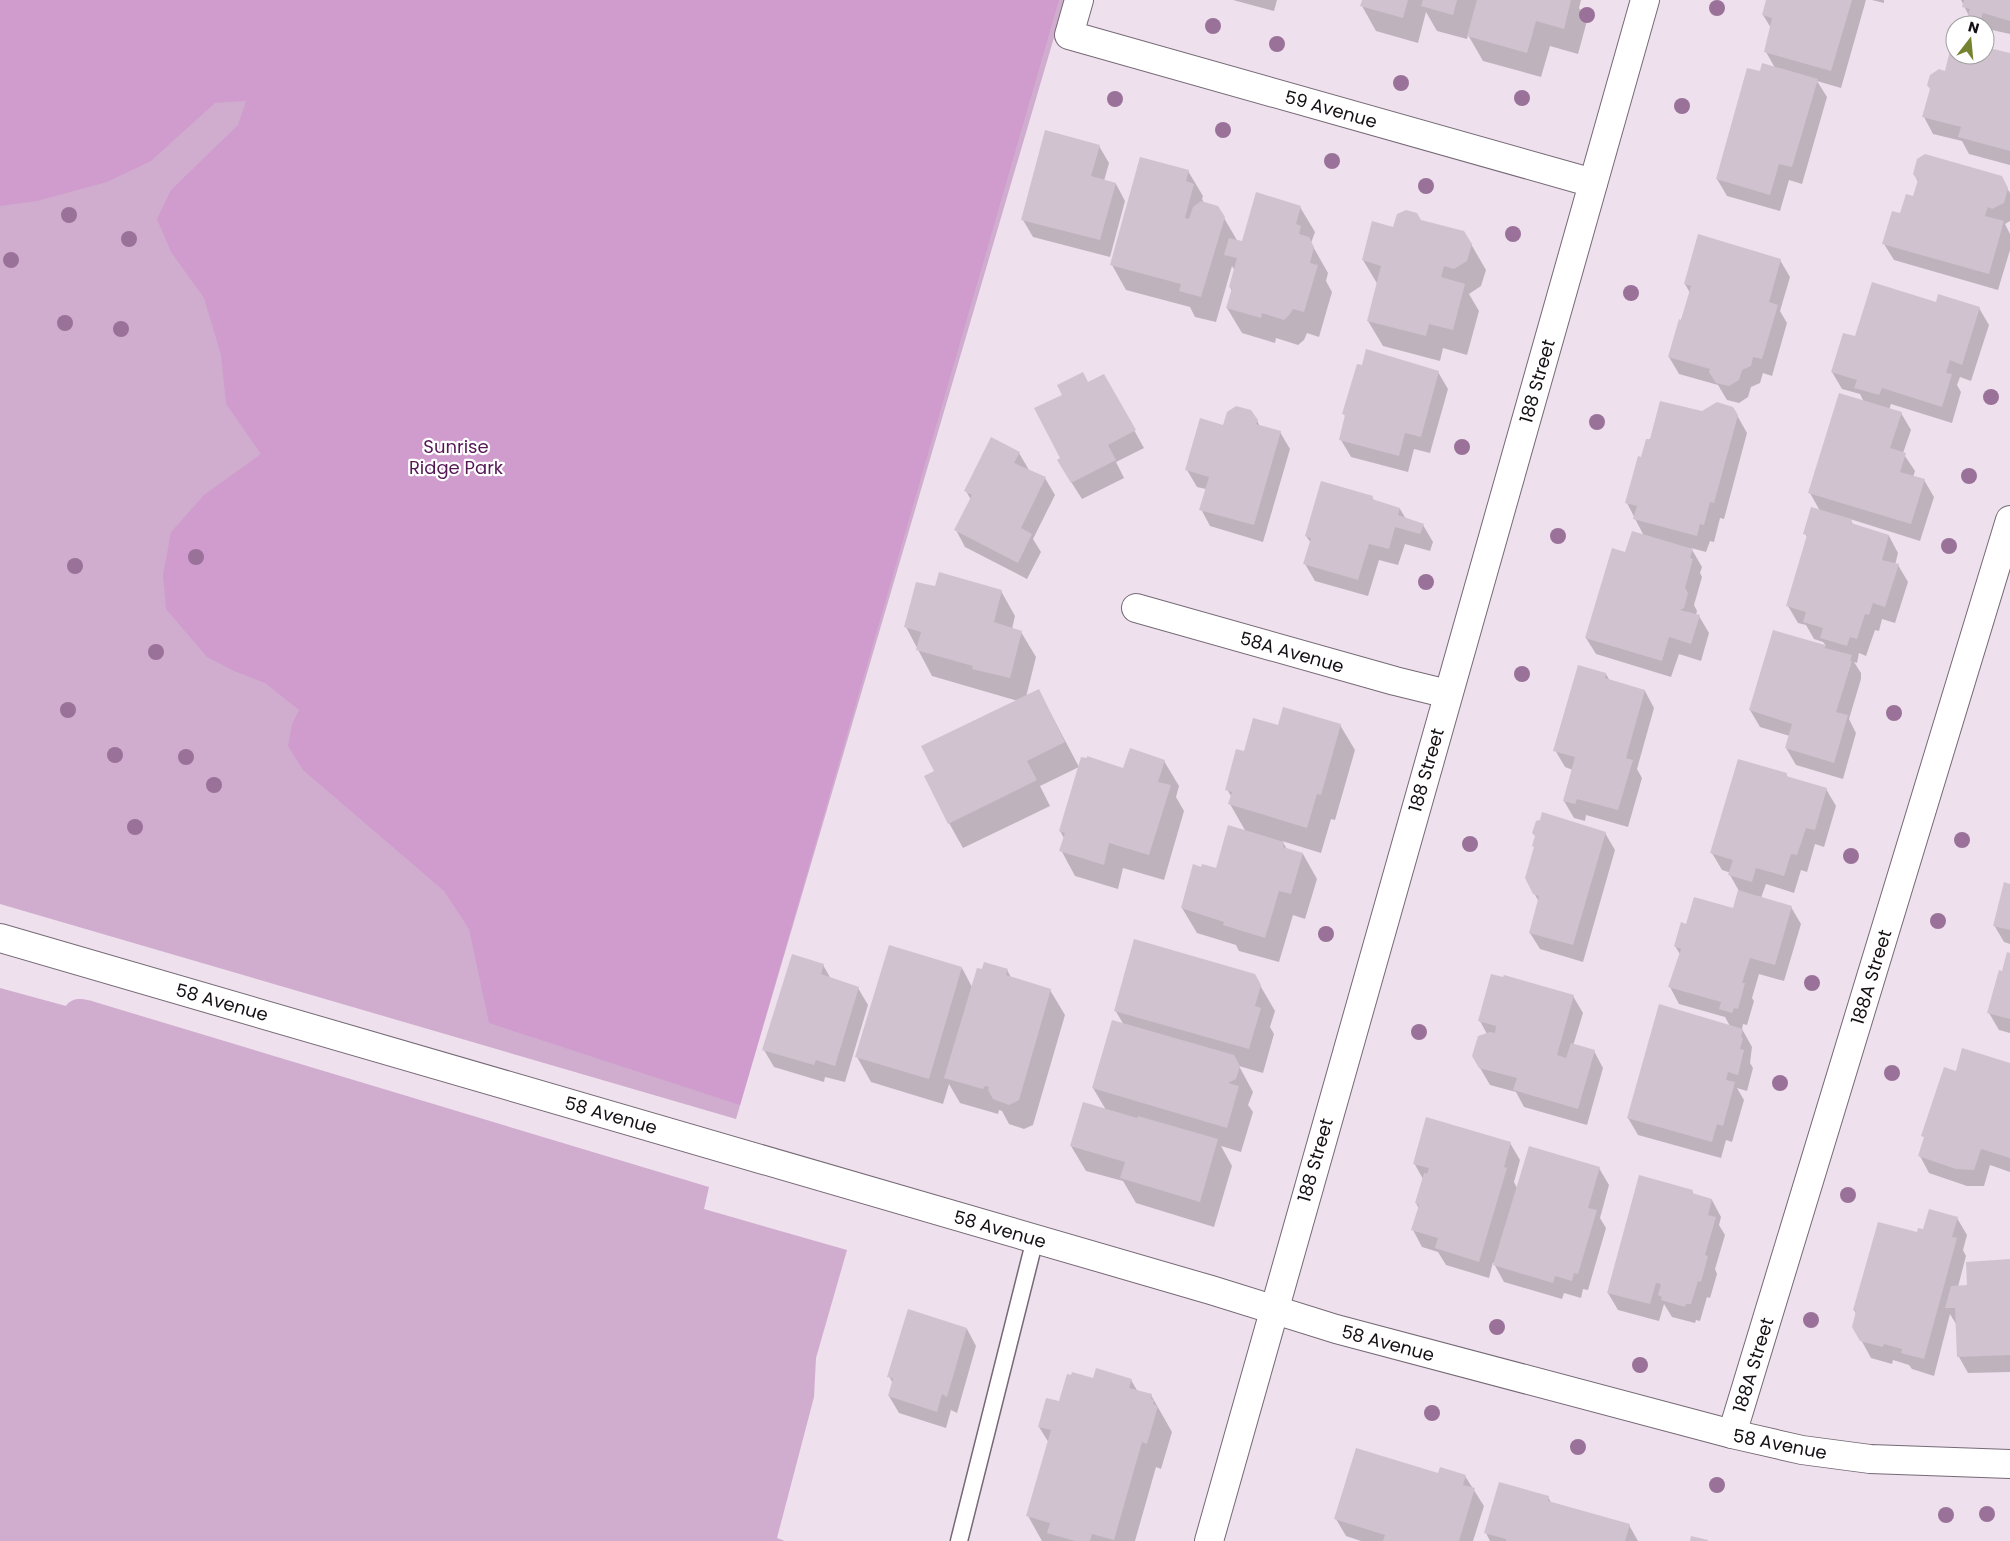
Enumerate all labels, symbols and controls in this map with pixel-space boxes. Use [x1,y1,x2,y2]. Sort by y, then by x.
north arrow [1945,15,1995,65]
text: N [1966,16,1981,39]
street label: 59 Avenue [1282,84,1380,134]
street label: 188 Street [1513,336,1561,426]
park label: Sunrise Ridge Park [409,434,504,480]
street label: 58A Avenue [1237,625,1347,679]
street label: 188 Street [1402,725,1450,815]
street label: 188A Street [1845,926,1897,1028]
street label: 58 Avenue [173,977,271,1027]
street label: 58 Avenue [562,1090,660,1140]
street label: 188 Street [1291,1115,1339,1205]
street label: 58 Avenue [951,1204,1049,1254]
street label: 188A Street [1727,1314,1779,1416]
street label: 58 Avenue [1339,1319,1437,1367]
street label: 58 Avenue [1731,1423,1829,1465]

